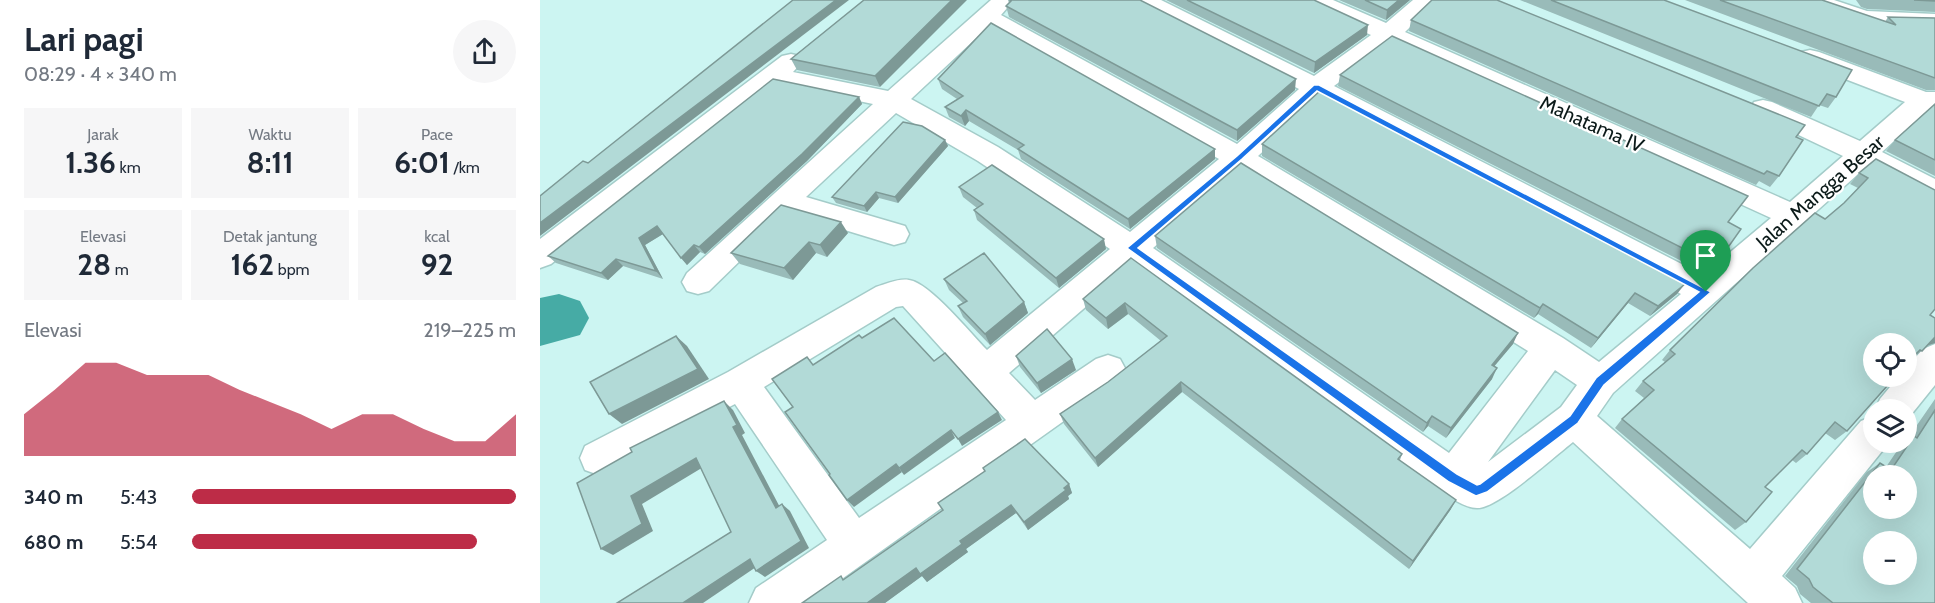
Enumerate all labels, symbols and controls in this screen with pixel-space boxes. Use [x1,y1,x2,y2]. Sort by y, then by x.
text: Lari pagi [24,19,144,59]
button: share [453,20,516,83]
text: 08:29 · 4 × 340 m [24,62,177,86]
street label: Mahatama IV [1536,90,1648,158]
text: Jarak [87,125,119,144]
text: Waktu [248,125,292,144]
text: Pace [421,125,453,144]
street label: Jalan Mangga Besar [1750,129,1889,255]
text: 1.36 [65,144,116,181]
text: 8:11 [247,144,293,181]
text: 6:01 [394,144,450,181]
text: km [116,158,141,177]
text: /km [450,158,480,177]
text: Elevasi [80,227,126,246]
text: Detak jantung [223,227,317,246]
text: kcal [424,227,450,246]
pin [1680,230,1731,292]
icon: arrive [1689,239,1722,272]
text: 28 [77,246,111,283]
text: 162 [230,246,274,283]
text: 92 [421,246,453,283]
text: m [111,260,129,279]
text: bpm [274,260,310,279]
text: Elevasi [24,318,82,342]
text: 219–225 m [423,318,516,342]
map controls [1863,333,1917,585]
button: locate [1863,333,1917,387]
button: layers [1863,399,1917,453]
button: + [1863,465,1917,519]
text: 340 m [24,485,83,509]
text: 5:43 [120,485,157,509]
text: 680 m [24,530,83,554]
text: 5:54 [120,530,157,554]
button: − [1863,531,1917,585]

